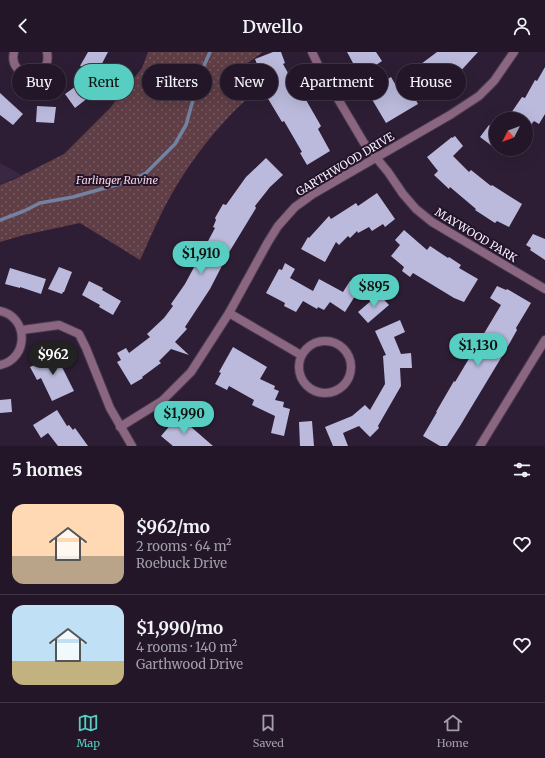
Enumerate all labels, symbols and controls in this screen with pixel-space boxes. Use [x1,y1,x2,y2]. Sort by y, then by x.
icon: back [12,15,34,37]
text: Dwello [242,15,303,38]
icon: person [511,15,533,37]
chip: Buy [12,64,66,100]
chip: Rent [74,64,134,100]
chip: Filters [142,64,212,100]
chip: New [220,64,278,100]
chip: Apartment [286,64,388,100]
chip: House [396,64,466,100]
north arrow [489,112,533,156]
map controls [489,112,533,156]
street label: GARTHWOOD DRIVE [293,129,397,199]
park label: Farlinger Ravine [75,173,158,187]
street label: MAYWOOD PARK [432,205,520,265]
pin: $1,910 [168,241,234,275]
text: $1,910 [182,245,220,262]
pin: $895 [350,274,398,308]
text: $895 [358,278,390,295]
pin: $1,130 [445,333,511,367]
text: $1,130 [458,337,498,354]
pin: $962 [29,342,77,376]
text: $962 [37,346,69,363]
pin: $1,990 [151,401,217,435]
text: $1,990 [163,405,205,422]
text: 5 homes [12,459,83,481]
icon: filters [511,459,533,481]
text: $962/mo [136,516,210,538]
icon: home [44,520,92,568]
icon: heart [511,533,533,555]
text: 2 rooms · 64 m² [136,538,232,555]
text: Roebuck Drive [136,555,227,572]
text: $1,990/mo [136,617,223,639]
icon: home [44,621,92,669]
icon: heart [511,634,533,656]
text: 4 rooms · 140 m² [136,639,237,656]
text: Garthwood Drive [136,656,243,673]
tab: Map [76,712,100,750]
tab: Saved [253,712,284,750]
tab: Home [437,712,469,750]

